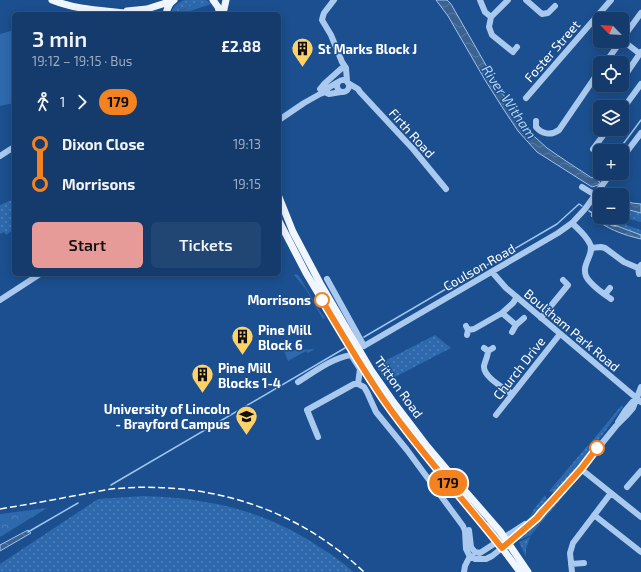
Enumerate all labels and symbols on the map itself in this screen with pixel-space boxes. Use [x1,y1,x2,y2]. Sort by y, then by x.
north arrow [593,12,629,48]
street label: Foster Street [521,17,583,85]
building icon: St Marks Block J [290,36,316,69]
place label: St Marks Block J [318,41,417,57]
water label: River Witham [478,62,540,142]
street label: Firth Road [386,105,438,161]
street label: Coulson Road [440,240,518,294]
street label: Boultham Park Road [521,285,623,375]
place label: Morrisons [247,292,311,308]
marker: Morrisons [314,292,330,308]
place label: Pine Mill Block 6 [258,322,312,353]
building icon: Pine Mill Block 6 [229,324,255,357]
street label: Church Drive [490,333,548,403]
street label: Tritton Road [371,353,427,421]
place label: Pine Mill Blocks 1-4 [218,360,281,391]
building icon: Pine Mill Blocks 1-4 [190,362,216,395]
place label: University of Lincoln - Brayford Campus [104,401,230,432]
school or university icon: University of Lincoln - Brayford Campus [233,403,259,436]
unlabelled marker [589,440,605,456]
line badge: 179 [425,470,471,496]

